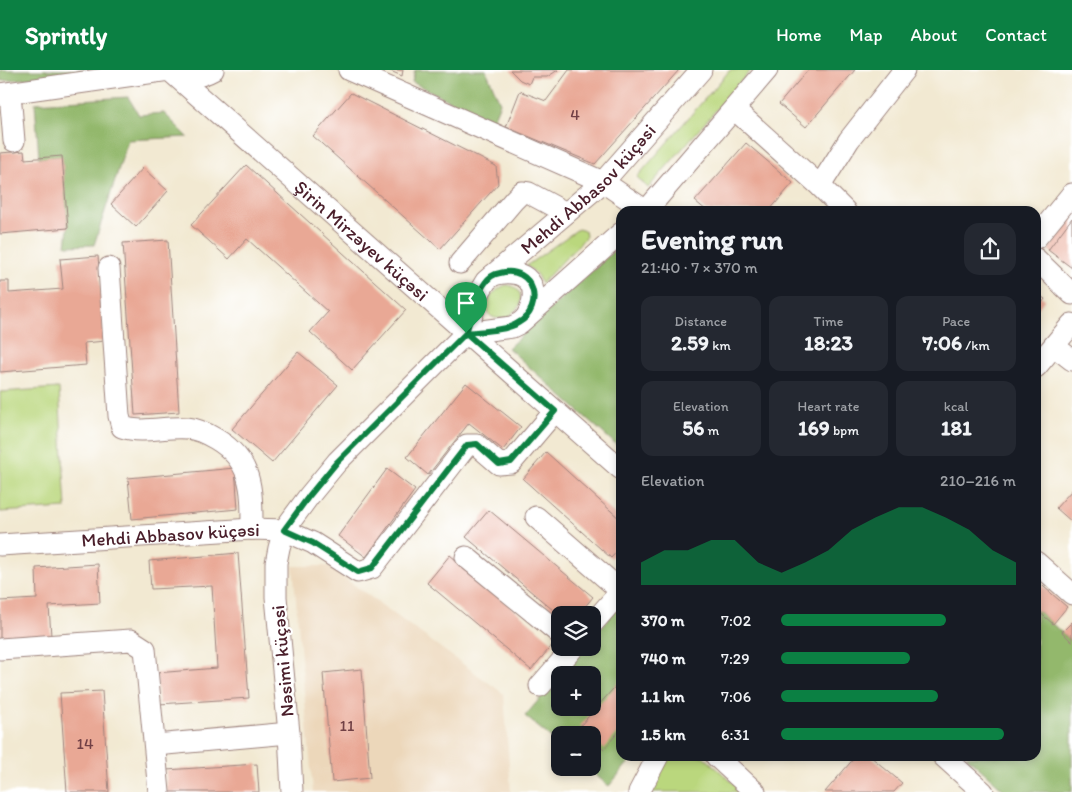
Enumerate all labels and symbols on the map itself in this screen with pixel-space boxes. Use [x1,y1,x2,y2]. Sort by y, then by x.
house number: 4 [570,105,580,124]
street label: Mehdi Abbasov küçəsi [516,119,661,259]
street label: Şirin Mirzəyev küçəsi [290,175,433,306]
pin [445,282,487,333]
street label: Mehdi Abbasov küçəsi [81,518,260,552]
street label: Nəsimi küçəsi [266,604,299,718]
house number: 11 [340,716,355,735]
house number: 14 [76,734,94,753]

